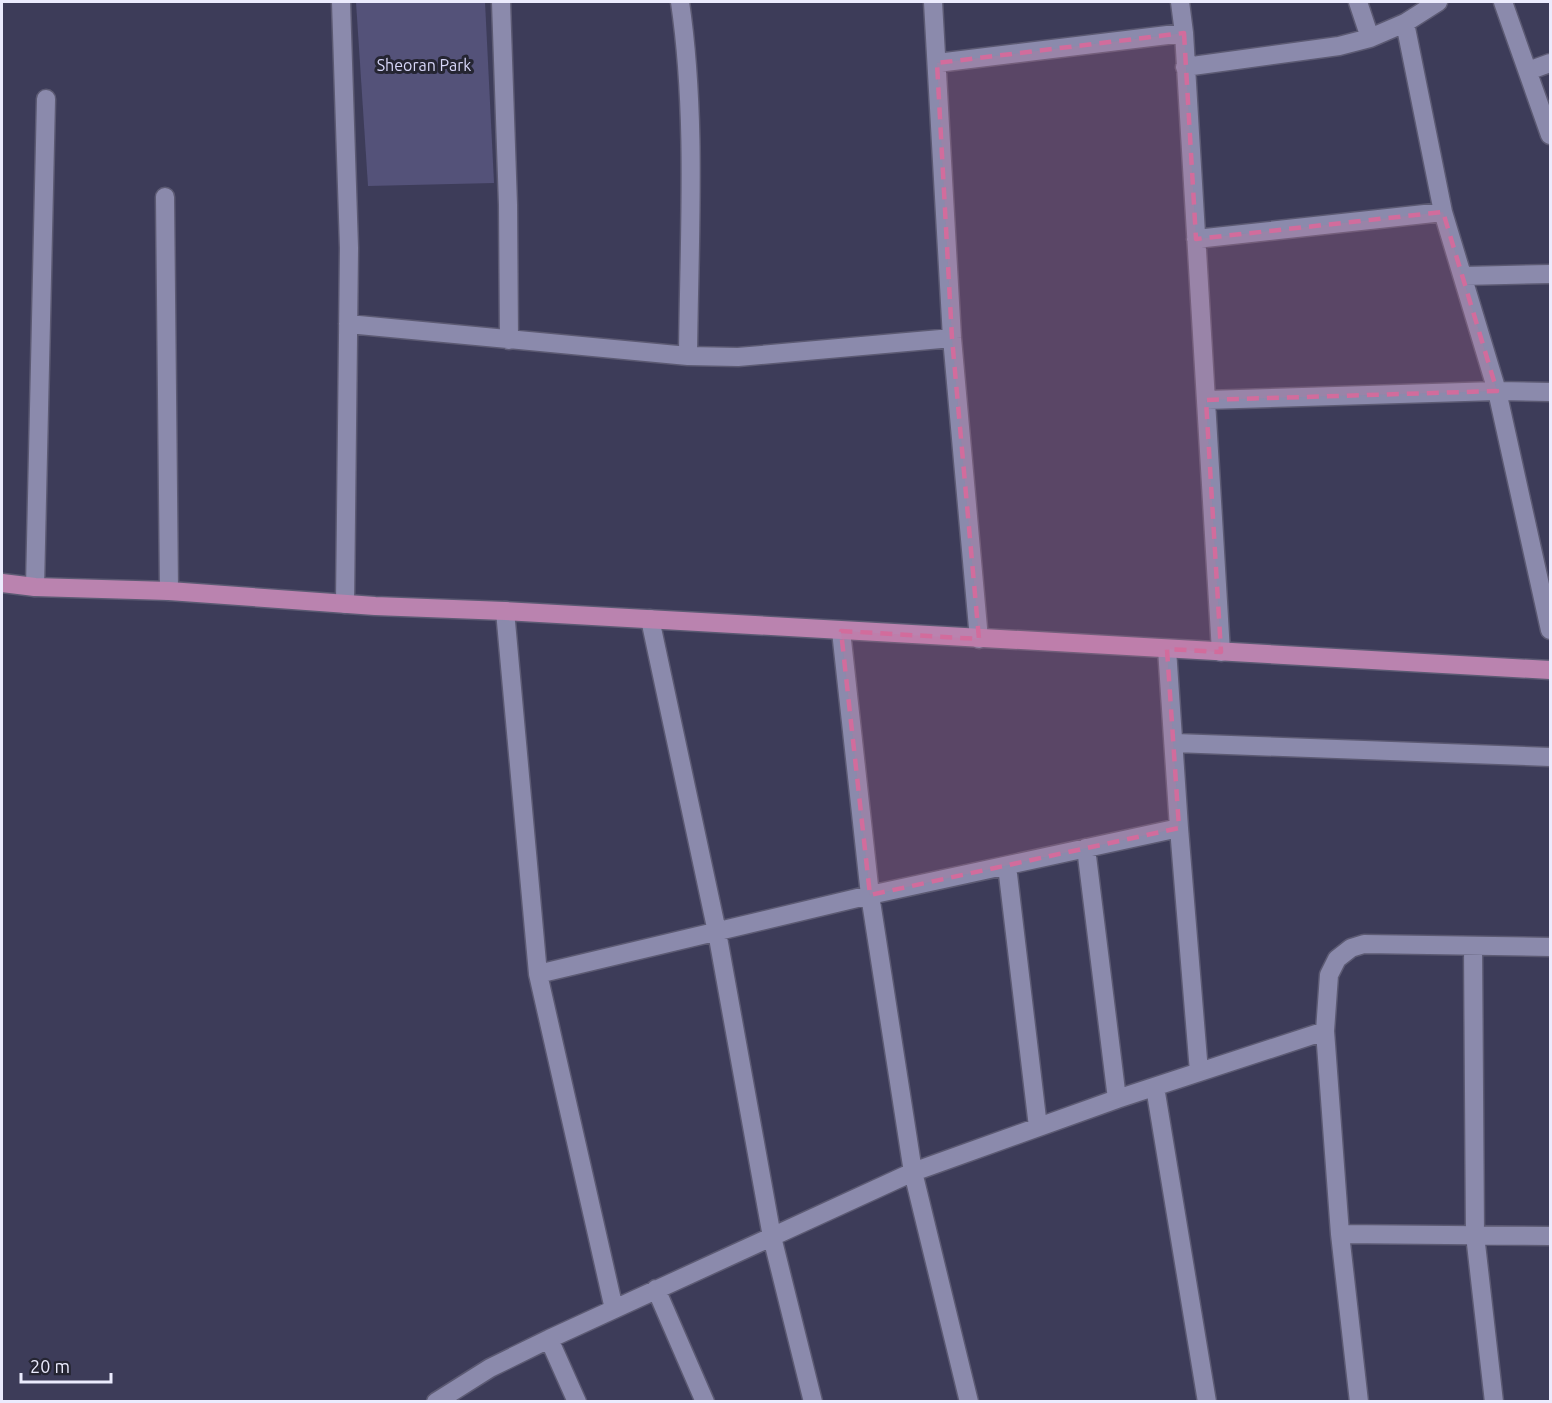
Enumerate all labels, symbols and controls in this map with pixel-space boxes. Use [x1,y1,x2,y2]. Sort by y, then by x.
park label: Sheoran Park [377,56,471,74]
scale bar [21,1346,111,1384]
text: 20 m [30,1356,70,1376]

